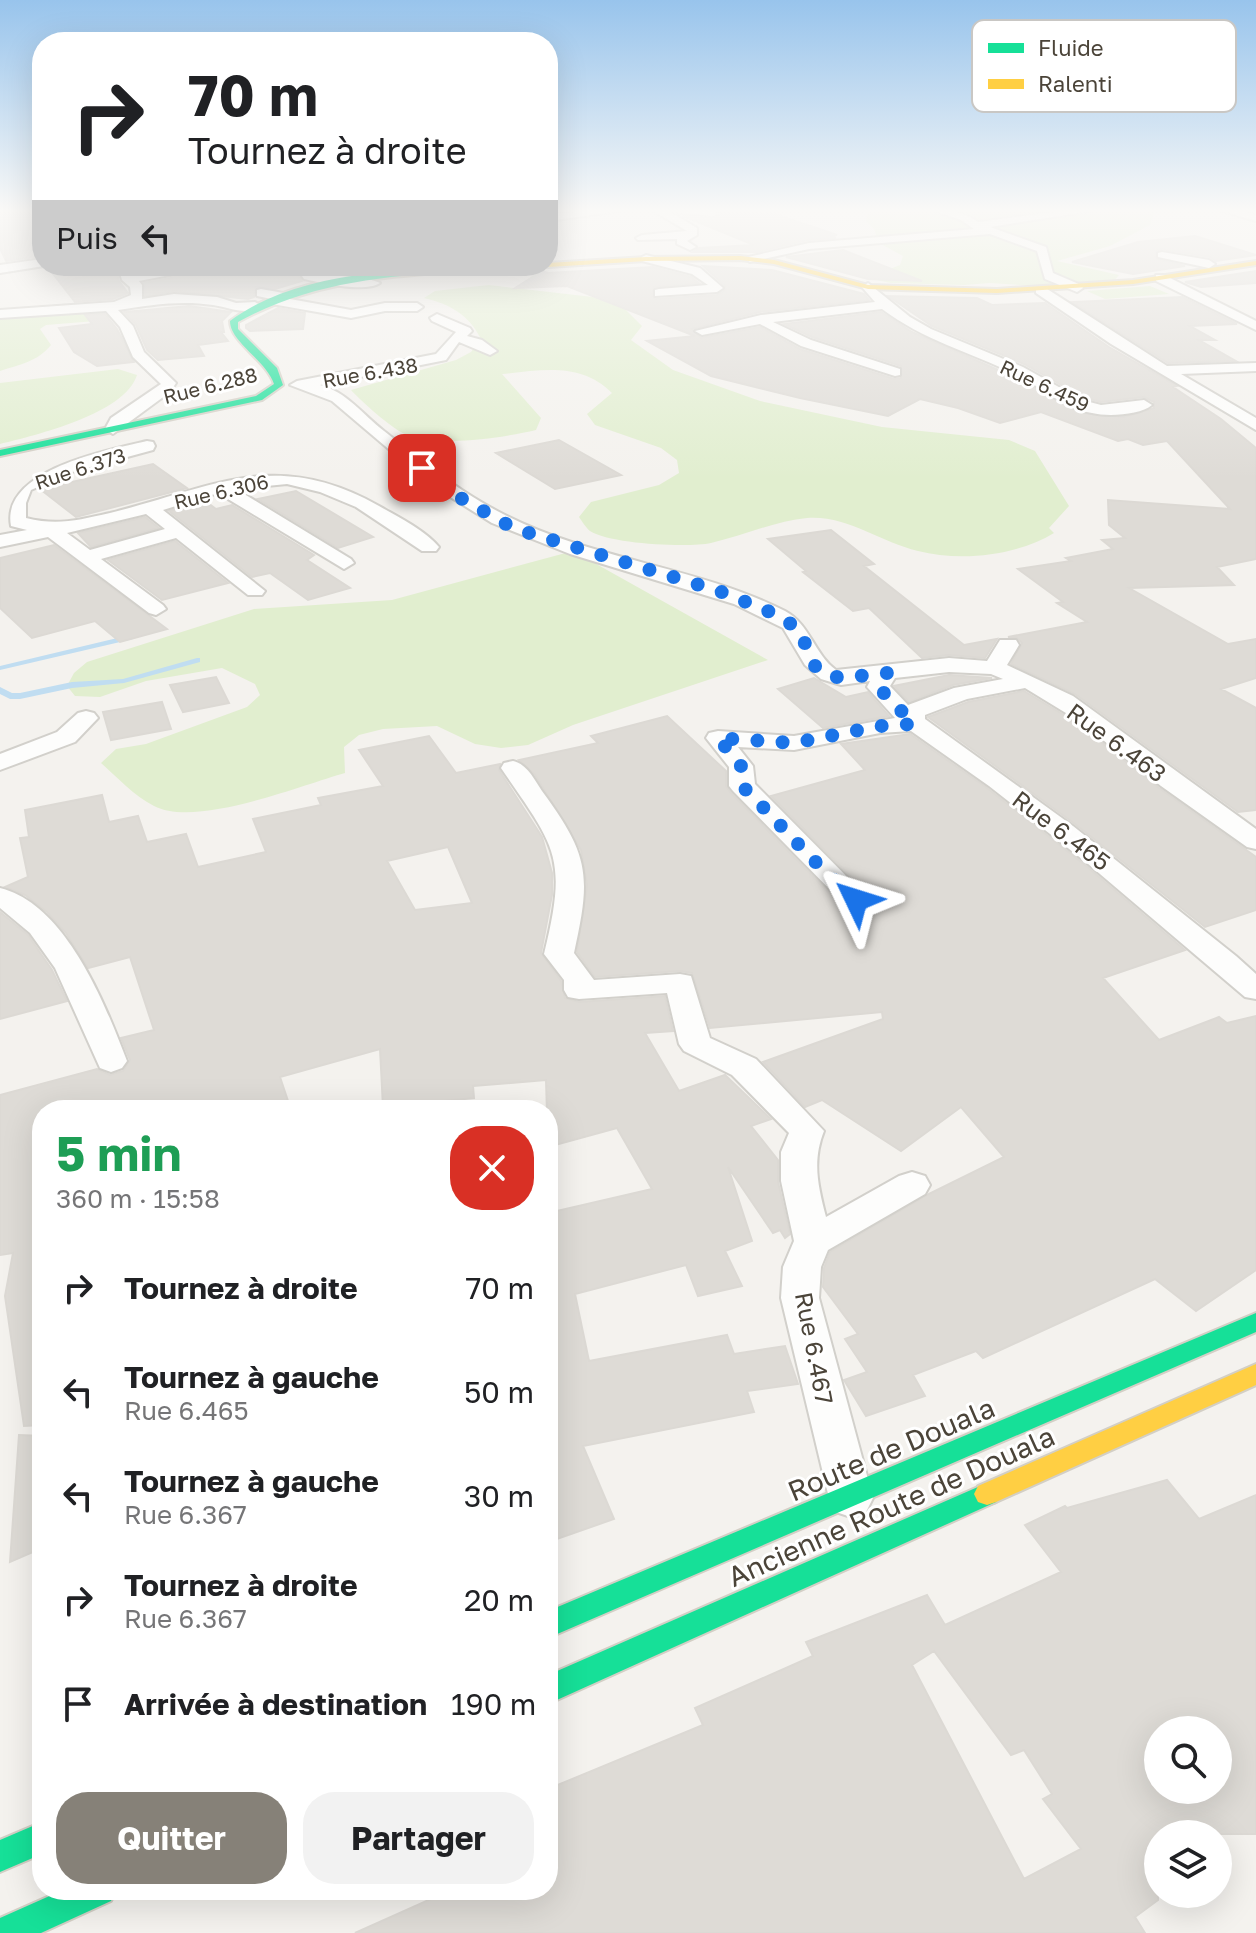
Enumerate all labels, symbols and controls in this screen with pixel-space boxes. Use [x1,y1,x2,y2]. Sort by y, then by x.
legend [972,20,1236,112]
text: Fluide [1038,34,1104,61]
text: 70 m [188,61,318,128]
icon: right [56,64,160,168]
text: Ralenti [1038,70,1113,97]
text: Tournez à droite [188,129,467,172]
icon: left [134,216,178,260]
text: Puis [56,220,118,256]
street label: Rue 6.438 [321,352,419,392]
street label: Rue 6.459 [996,354,1094,416]
street label: Rue 6.288 [161,362,259,408]
pin [388,434,456,502]
street label: Rue 6.373 [32,442,128,494]
icon: arrive [400,446,444,490]
street label: Rue 6.306 [171,468,271,514]
street label: Rue 6.463 [1062,696,1172,788]
street label: Rue 6.465 [1007,784,1117,876]
position arrow [814,858,898,942]
text: 5 min [56,1124,181,1182]
button: close [450,1126,534,1210]
text: 360 m · 15:58 [56,1183,220,1214]
icon: right [56,1266,100,1310]
text: Tournez à droite [124,1270,358,1306]
text: 70 m [465,1270,534,1306]
street label: Rue 6.467 [790,1289,840,1407]
text: Tournez à gauche [124,1359,379,1395]
icon: left [56,1370,100,1414]
text: 50 m [464,1374,534,1410]
street label: Route de Douala [783,1391,999,1507]
text: Rue 6.465 [124,1395,249,1426]
street label: Ancienne Route de Douala [723,1419,1059,1593]
text: Tournez à gauche [124,1463,379,1499]
icon: left [56,1474,100,1518]
text: 30 m [464,1478,534,1514]
text: Rue 6.367 [124,1499,247,1530]
text: Tournez à droite [124,1567,358,1603]
icon: right [56,1578,100,1622]
text: 20 m [464,1582,534,1618]
text: Rue 6.367 [124,1603,247,1634]
icon: arrive [56,1682,100,1726]
text: Arrivée à destination [124,1686,427,1722]
text: 190 m [451,1686,536,1722]
map controls [1144,1716,1232,1908]
button: search [1144,1716,1232,1804]
button: Quitter [56,1792,287,1884]
button: Partager [303,1792,534,1884]
button: layers [1144,1820,1232,1908]

